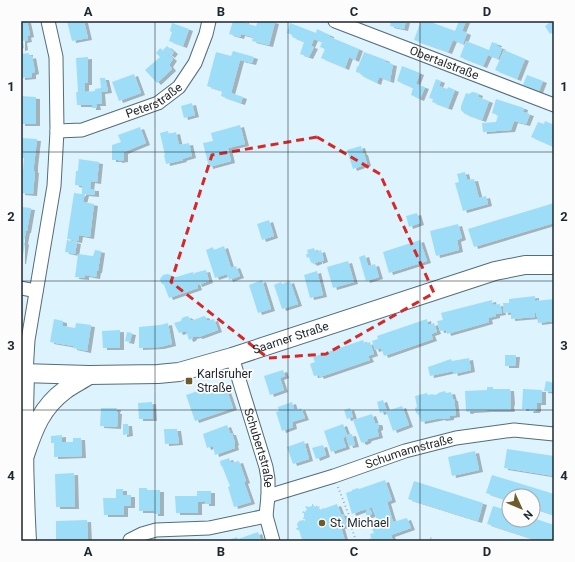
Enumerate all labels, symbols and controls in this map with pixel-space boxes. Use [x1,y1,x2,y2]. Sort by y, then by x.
text: A [84,4,93,19]
text: B [217,4,225,19]
text: C [350,4,359,19]
text: D [483,4,491,19]
street label: Obertalstraße [408,43,481,83]
text: 1 [7,79,15,94]
text: 1 [560,79,568,94]
street label: Peterstraße [124,80,185,121]
text: 2 [7,209,15,224]
text: 2 [560,209,568,224]
street label: Saarner Straße [251,319,331,357]
text: 3 [7,338,15,353]
text: 3 [560,338,568,353]
place label: Karlsruher Straße [197,367,252,395]
marker: Karlsruher Straße [184,376,194,386]
street label: Schubertstraße [241,406,275,488]
street label: Schumannstraße [363,432,454,471]
text: 4 [7,468,15,483]
text: 4 [560,468,568,483]
north arrow [501,488,541,528]
text: N [520,507,535,522]
place label: St. Michael [330,516,389,530]
marker: St. Michael [317,518,327,528]
text: A [84,544,93,559]
text: B [217,544,225,559]
text: C [350,544,359,559]
text: D [483,544,491,559]

